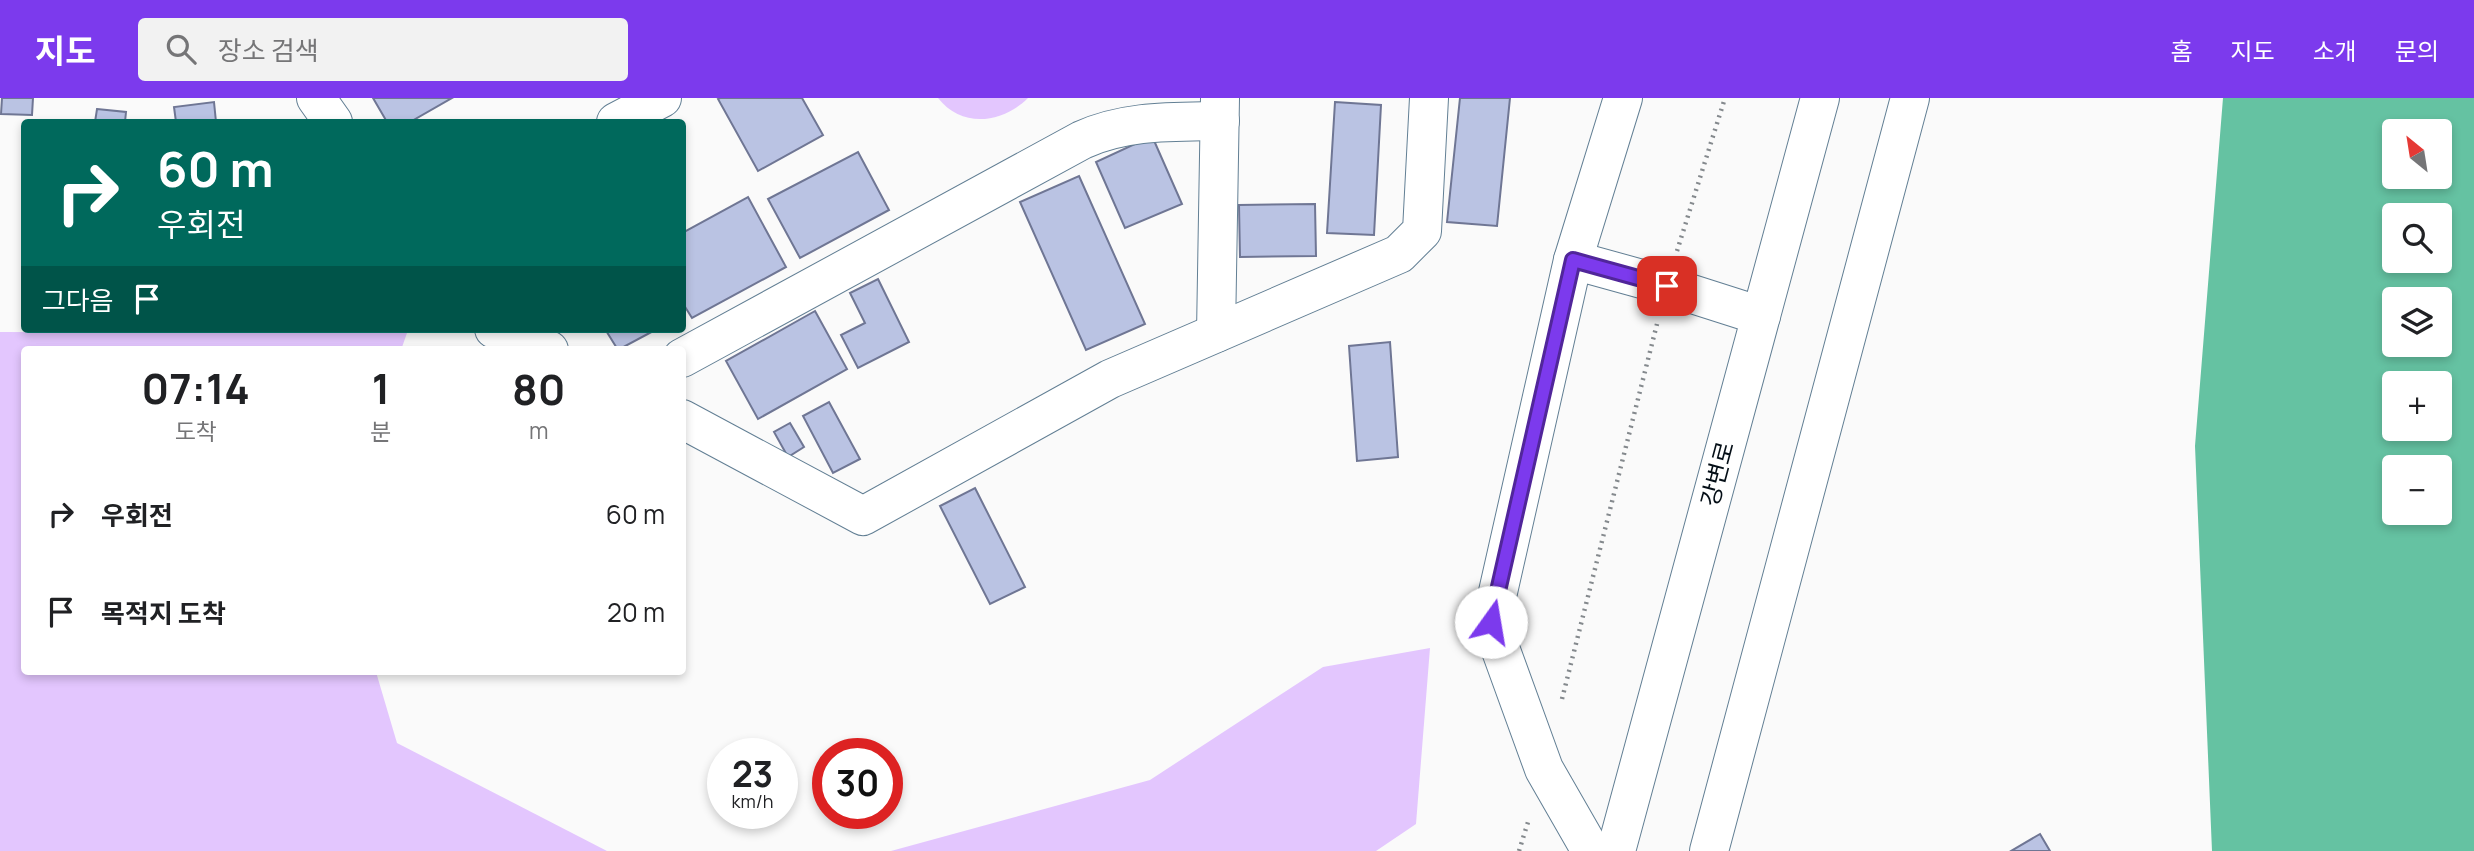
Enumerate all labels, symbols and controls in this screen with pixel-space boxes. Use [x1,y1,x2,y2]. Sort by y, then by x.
search box [138,18,628,81]
text: 지도 [35,28,96,73]
icon: search [162,30,200,68]
text: 장소 검색 [218,32,319,68]
text: 홈 [2170,34,2192,67]
text: 지도 [2230,34,2275,67]
text: 소개 [2313,34,2357,67]
text: 문의 [2395,34,2439,67]
north arrow [2382,119,2452,189]
map controls [2382,119,2452,525]
text: 60 m [157,135,274,202]
icon: right [42,147,133,238]
text: 우회전 [157,202,245,246]
button: search [2382,203,2452,273]
pin [1637,256,1697,316]
icon: arrive [1648,267,1686,305]
icon: arrive [128,280,166,318]
text: 그다음 [42,282,114,318]
button: layers [2382,287,2452,357]
text: 07:14 [142,359,250,417]
text: 1 [372,359,390,417]
text: 80 [512,360,565,418]
button: + [2382,371,2452,441]
text: m [529,414,549,446]
text: 도착 [175,415,217,447]
text: 분 [370,415,392,447]
street label: 강변로 [1692,437,1741,510]
button: − [2382,455,2452,525]
icon: right [42,495,80,533]
text: 60 m [606,496,665,532]
text: 우회전 [101,497,173,533]
position arrow [1454,585,1528,659]
icon: arrive [42,593,80,631]
text: 20 m [607,594,665,630]
text: 목적지 도착 [101,595,226,631]
speed limit sign: 30 [812,738,903,829]
text: 23 [732,750,773,798]
text: km/h [732,789,773,813]

